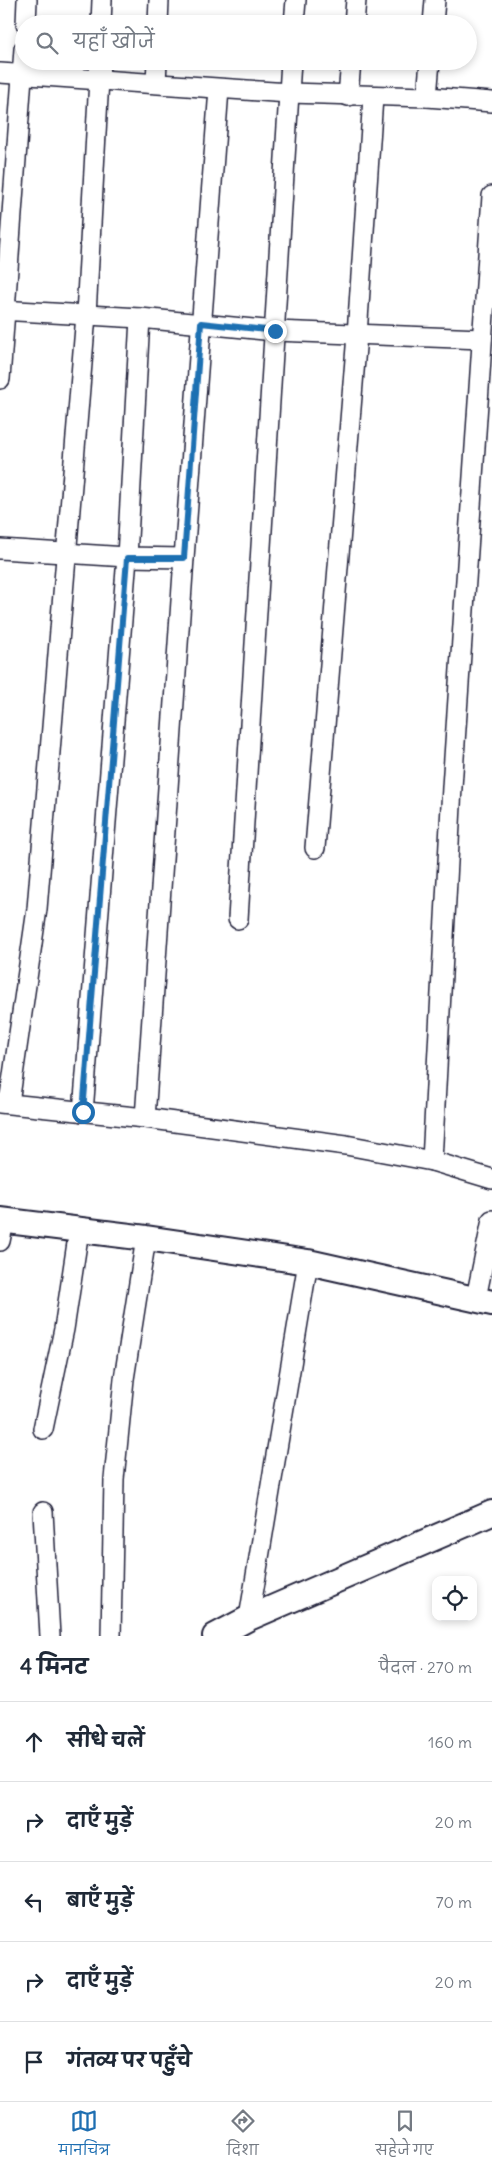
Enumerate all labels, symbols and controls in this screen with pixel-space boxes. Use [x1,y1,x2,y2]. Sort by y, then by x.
search box [15,15,477,70]
icon: search [33,29,61,57]
text: यहाँ खोजें [73,29,154,53]
route end [264,320,287,343]
route start [72,1101,95,1124]
map controls [432,1576,477,1621]
button: locate [432,1576,477,1621]
text: 4 मिनट [20,1653,88,1680]
text: पैदल · 270 m [379,1657,472,1677]
icon: ahead [20,1728,48,1756]
text: सीधे चलें [67,1728,144,1752]
text: 160 m [428,1732,472,1752]
icon: right [20,1808,48,1836]
text: दाएँ मुड़ें [67,1808,133,1832]
text: 20 m [435,1812,472,1832]
icon: left [20,1888,48,1916]
text: बाएँ मुड़ें [67,1888,133,1912]
text: 70 m [436,1892,472,1912]
icon: right [20,1968,48,1996]
text: दाएँ मुड़ें [67,1968,133,1992]
text: 20 m [435,1972,472,1992]
icon: arrive [20,2048,48,2076]
text: गंतव्य पर पहुँचे [67,2048,192,2072]
tab: मानचित्र [58,2107,110,2166]
tab: दिशा [227,2107,259,2166]
tab: सहेजे गए [376,2107,433,2166]

